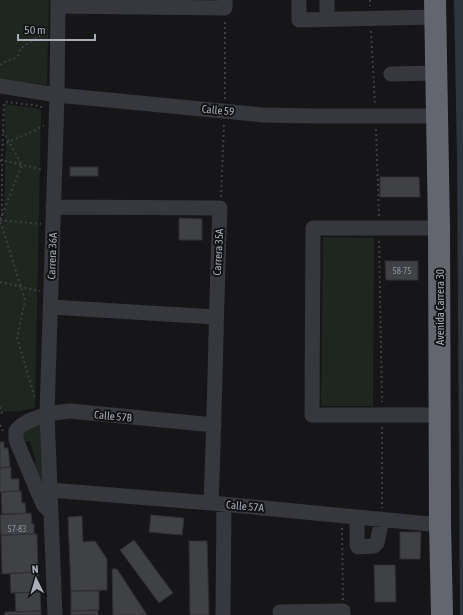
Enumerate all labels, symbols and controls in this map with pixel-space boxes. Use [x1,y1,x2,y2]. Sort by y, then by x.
scale bar [18,16,95,42]
text: 50 m [24,23,46,37]
street label: Calle 59 [201,103,235,117]
street label: Carrera 35A [211,228,225,276]
street label: Carrera 36A [45,232,59,280]
house number: 58-75 [392,266,412,276]
street label: Avenida Carrera 30 [434,269,446,345]
street label: Calle 57B [94,408,133,424]
street label: Calle 57A [226,498,265,514]
house number: 57-83 [7,524,27,534]
north arrow [16,559,56,599]
text: N [31,563,39,575]

